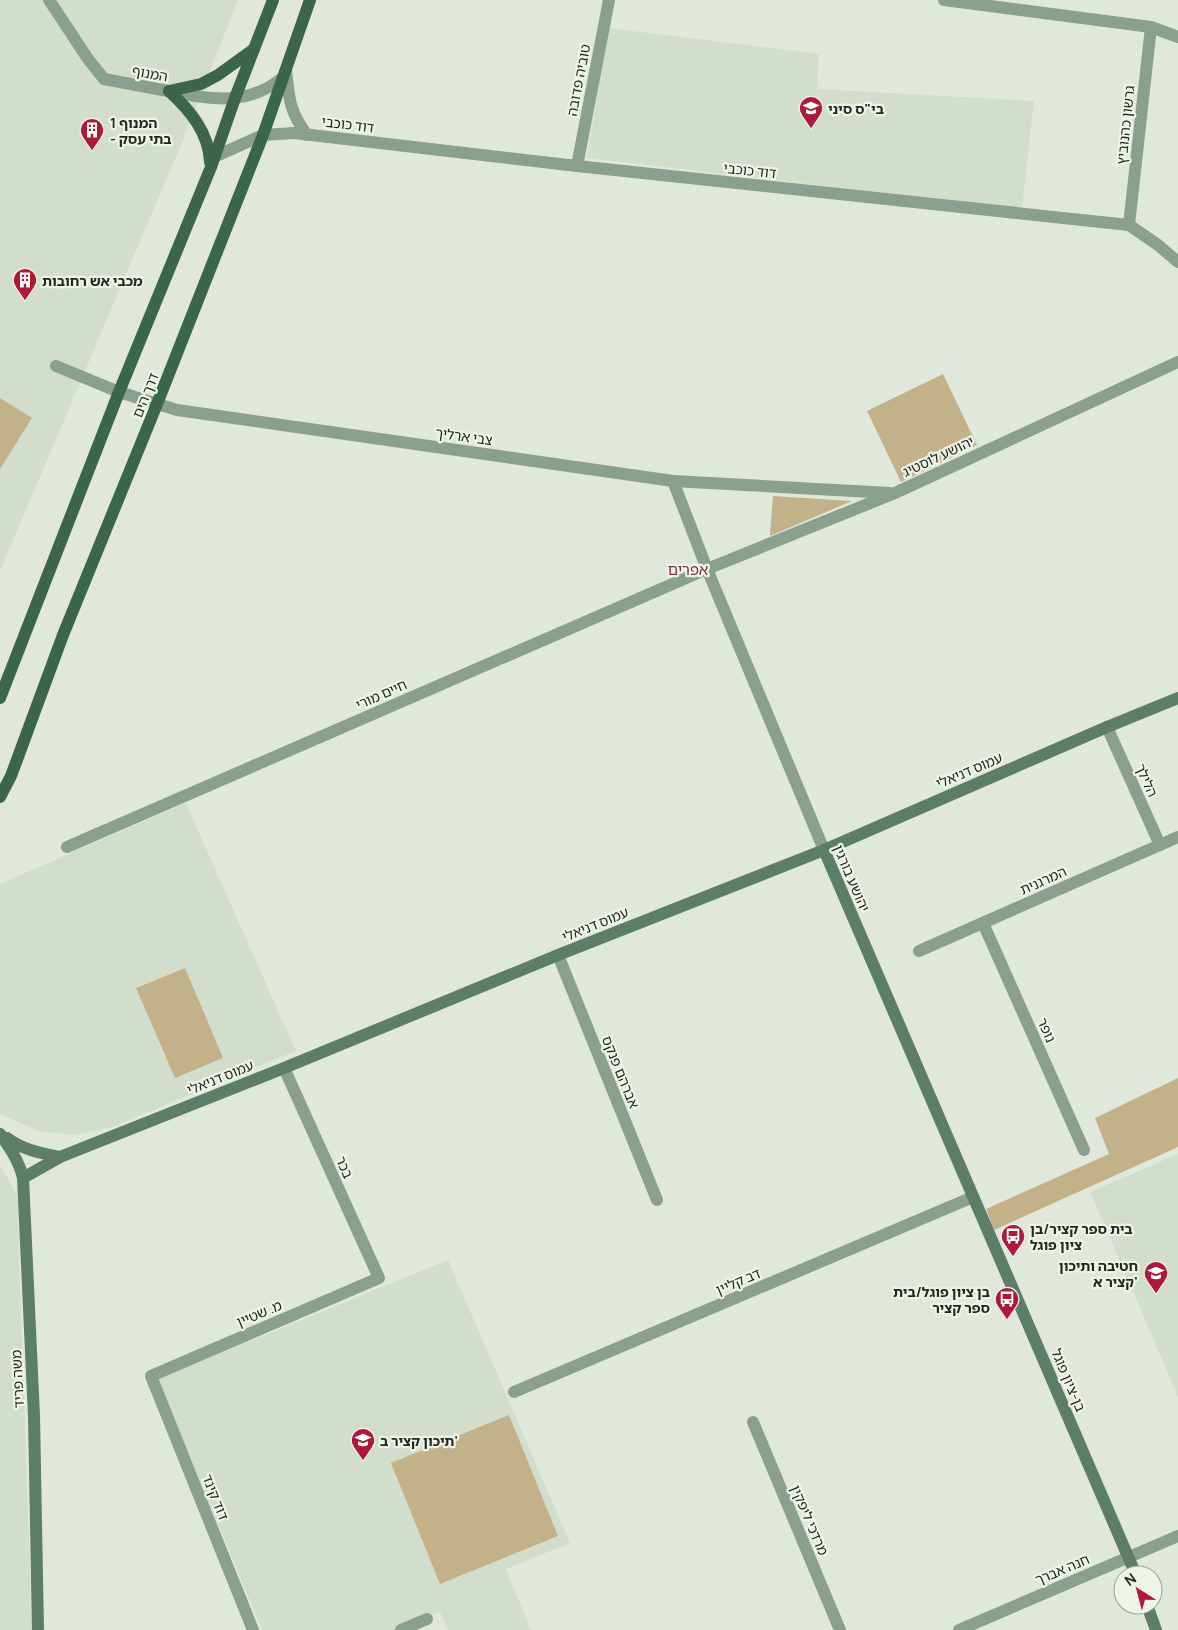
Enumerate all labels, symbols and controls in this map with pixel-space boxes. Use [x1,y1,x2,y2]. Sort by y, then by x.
street label: טוביה פדובה [562,42,594,118]
street label: המנוף [131,60,169,86]
street label: גרשון כהנוביץ [1111,85,1139,165]
school or university icon: בי"ס סיני [798,95,824,129]
place label: בי"ס סיני [828,99,884,118]
street label: דוד כוכבי [321,111,376,137]
place label: המנוף 1 - בתי עסק [110,113,172,148]
building icon: המנוף 1 - בתי עסק [79,117,105,151]
street label: דוד כוכבי [723,158,778,182]
building icon: מכבי אש רחובות [12,267,38,301]
place label: מכבי אש רחובות [42,271,143,290]
street label: דרך הים [127,369,163,420]
street label: צבי ארליך [434,423,494,449]
street label: יהושע לוסטיג [899,431,977,481]
district label: אפרים [668,559,708,580]
street label: חיים מורי [352,674,410,714]
street label: עמוס דניאלי [933,747,1005,793]
street label: הלילך [1131,760,1163,800]
street label: יהושע בורגין [829,842,875,914]
street label: המרגנית [1017,861,1069,899]
street label: עמוס דניאלי [559,902,631,946]
street label: נופר [1033,1015,1061,1045]
street label: אברהם פנקס [598,1033,644,1111]
street label: עמוס דניאלי [184,1055,256,1099]
street label: בכר [332,1153,358,1181]
place label: בית ספר קציר/בן ציון פוגל [1030,1219,1133,1254]
bus stop icon: בית ספר קציר/בן ציון פוגל [1000,1223,1026,1257]
place label: חטיבה ותיכון קציר א' [1059,1256,1138,1291]
school or university icon: חטיבה ותיכון קציר א' [1143,1260,1169,1294]
street label: דב קליין [713,1263,764,1299]
place label: בן ציון פוגל/בית ספר קציר [893,1282,990,1317]
bus stop icon: בן ציון פוגל/בית ספר קציר [994,1286,1020,1320]
street label: מ. שטיין [233,1295,285,1331]
street label: בן-ציון פוגל [1047,1346,1091,1414]
street label: משה פריד [6,1349,28,1409]
school or university icon: תיכון קציר ב' [350,1427,376,1461]
place label: תיכון קציר ב' [380,1431,458,1450]
street label: דוד קינד [198,1471,234,1523]
street label: מרדכי ליפקין [787,1482,833,1558]
street label: חנה אברך [1032,1549,1092,1589]
north arrow [1113,1565,1163,1615]
text: N [1120,1568,1140,1590]

